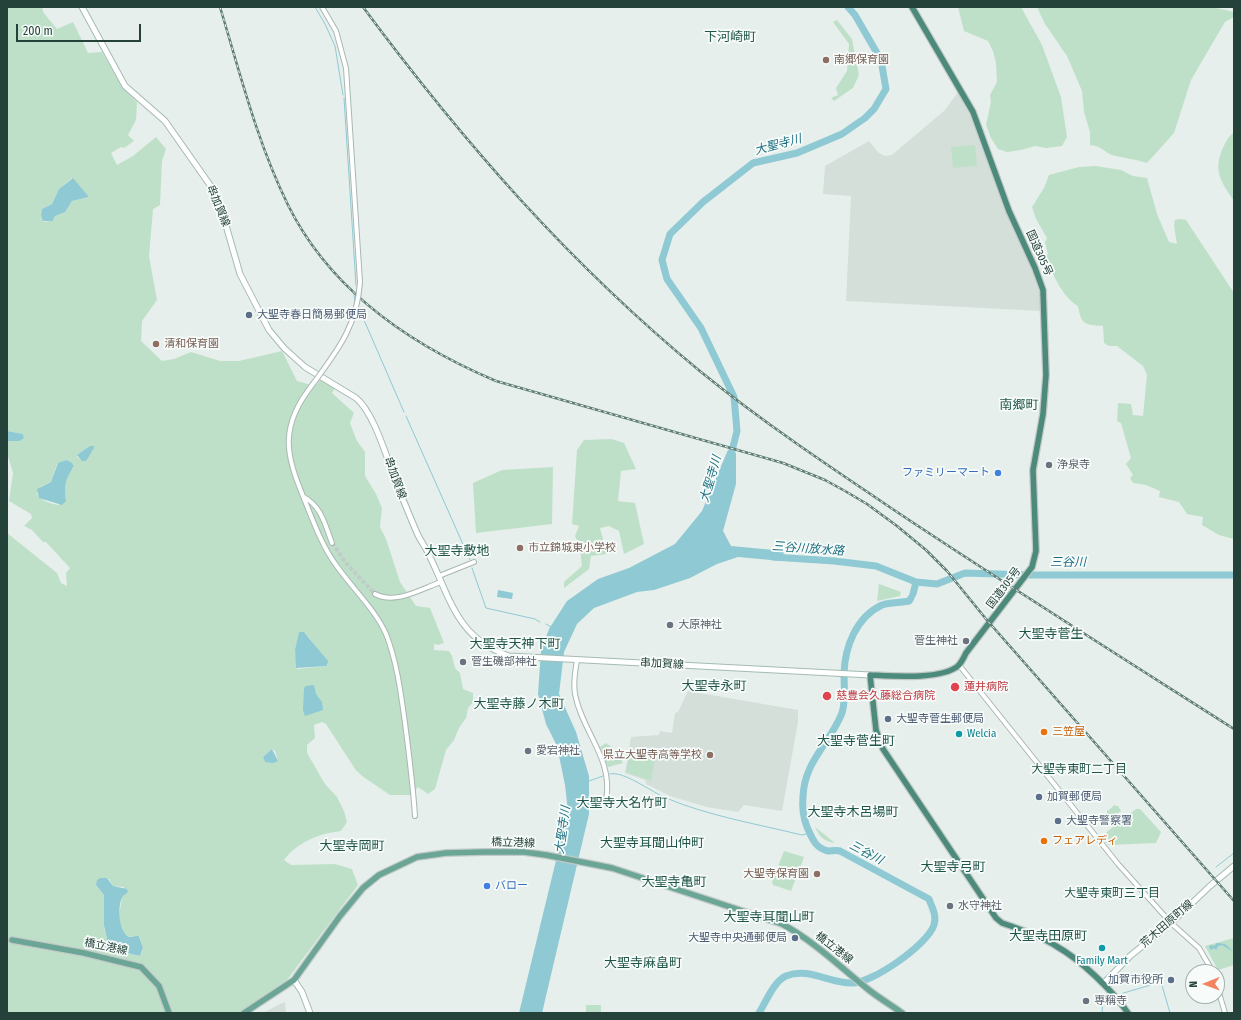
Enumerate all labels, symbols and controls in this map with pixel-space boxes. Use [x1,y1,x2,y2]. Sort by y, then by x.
scale bar [18,16,143,42]
text: 200 m [23,24,53,38]
district label: 下河崎町 [704,29,756,45]
place label: 南郷保育園 [834,53,889,67]
marker: 南郷保育園 [821,55,831,65]
water label: 大聖寺川 [753,132,803,158]
street label: 串加賀線 [204,183,232,229]
street label: 国道305号 [1023,228,1055,278]
place label: 大聖寺春日簡易郵便局 [257,308,367,322]
marker: 大聖寺春日簡易郵便局 [244,310,254,320]
place label: 清和保育園 [164,337,219,351]
marker: 清和保育園 [151,339,161,349]
district label: 南郷町 [1000,397,1038,413]
water label: 大聖寺川 [697,454,725,504]
street label: 串加賀線 [381,455,409,501]
place label: 浄泉寺 [1057,458,1090,472]
marker: 浄泉寺 [1044,460,1054,470]
place label: ファミリーマート [902,466,990,480]
marker: ファミリーマート [993,468,1003,478]
water label: 三谷川放水路 [772,539,844,559]
place label: 市立錦城東小学校 [528,541,616,555]
district label: 大聖寺敷地 [425,543,489,559]
marker: 市立錦城東小学校 [515,543,525,553]
water label: 三谷川 [1050,556,1086,570]
street label: 国道305号 [984,565,1024,611]
place label: 大原神社 [678,618,722,632]
marker: 大原神社 [665,620,675,630]
district label: 大聖寺菅生 [1019,626,1083,642]
place label: 菅生神社 [914,634,958,648]
district label: 大聖寺天神下町 [470,636,560,652]
marker: 菅生神社 [961,636,971,646]
place label: 菅生磯部神社 [471,655,537,669]
street label: 串加賀線 [640,656,684,672]
marker: 菅生磯部神社 [458,657,468,667]
district label: 大聖寺永町 [682,678,746,694]
place label: 蓮井病院 [964,680,1008,694]
marker: 蓮井病院 [949,681,961,693]
place label: 慈豊会久藤総合病院 [836,689,935,703]
marker: 慈豊会久藤総合病院 [821,690,833,702]
district label: 大聖寺藤ノ木町 [474,696,564,712]
place label: 大聖寺菅生郵便局 [896,712,984,726]
marker: 大聖寺菅生郵便局 [883,714,893,724]
place label: 三笠屋 [1052,725,1085,739]
place label: Welcia [967,727,996,741]
marker: 三笠屋 [1039,727,1049,737]
marker: Welcia [954,729,964,739]
district label: 大聖寺菅生町 [817,733,895,749]
place label: 愛宕神社 [536,744,580,758]
marker: 愛宕神社 [523,746,533,756]
place label: 県立大聖寺高等学校 [603,748,702,762]
marker: 県立大聖寺高等学校 [705,750,715,760]
district label: 大聖寺東町二丁目 [1031,763,1127,777]
place label: 加賀郵便局 [1047,790,1102,804]
marker: 加賀郵便局 [1034,792,1044,802]
district label: 大聖寺大名竹町 [577,795,667,811]
district label: 大聖寺木呂場町 [808,804,898,820]
water label: 大聖寺川 [553,805,573,855]
place label: 大聖寺警察署 [1066,814,1132,828]
marker: 大聖寺警察署 [1053,816,1063,826]
place label: フェアレディ [1052,834,1118,848]
district label: 大聖寺耳聞山仲町 [600,835,704,851]
street label: 橋立港線 [491,836,535,850]
marker: フェアレディ [1039,836,1049,846]
district label: 大聖寺岡町 [320,838,384,854]
water label: 三谷川 [847,838,885,868]
district label: 大聖寺弓町 [921,859,985,875]
place label: 大聖寺保育園 [743,867,809,881]
marker: 大聖寺保育園 [812,869,822,879]
district label: 大聖寺亀町 [642,874,706,890]
place label: バロー [495,879,528,893]
marker: バロー [482,881,492,891]
district label: 大聖寺東町三丁目 [1064,887,1160,901]
street label: 荒木田原町線 [1138,897,1196,951]
place label: 水守神社 [958,899,1002,913]
marker: 水守神社 [945,901,955,911]
district label: 大聖寺耳聞山町 [724,909,814,925]
district label: 大聖寺田原町 [1009,928,1087,944]
street label: 橋立港線 [813,929,855,967]
place label: 大聖寺中央通郵便局 [688,931,787,945]
marker: 大聖寺中央通郵便局 [790,933,800,943]
street label: 橋立港線 [83,936,129,958]
marker: Family Mart [1097,943,1107,953]
place label: Family Mart [1076,954,1128,968]
district label: 大聖寺麻畠町 [604,955,682,971]
north arrow [1185,964,1225,1004]
place label: 加賀市役所 [1108,973,1163,987]
marker: 加賀市役所 [1166,975,1176,985]
text: N [1187,981,1200,988]
place label: 専稱寺 [1094,994,1127,1008]
marker: 専稱寺 [1081,996,1091,1006]

